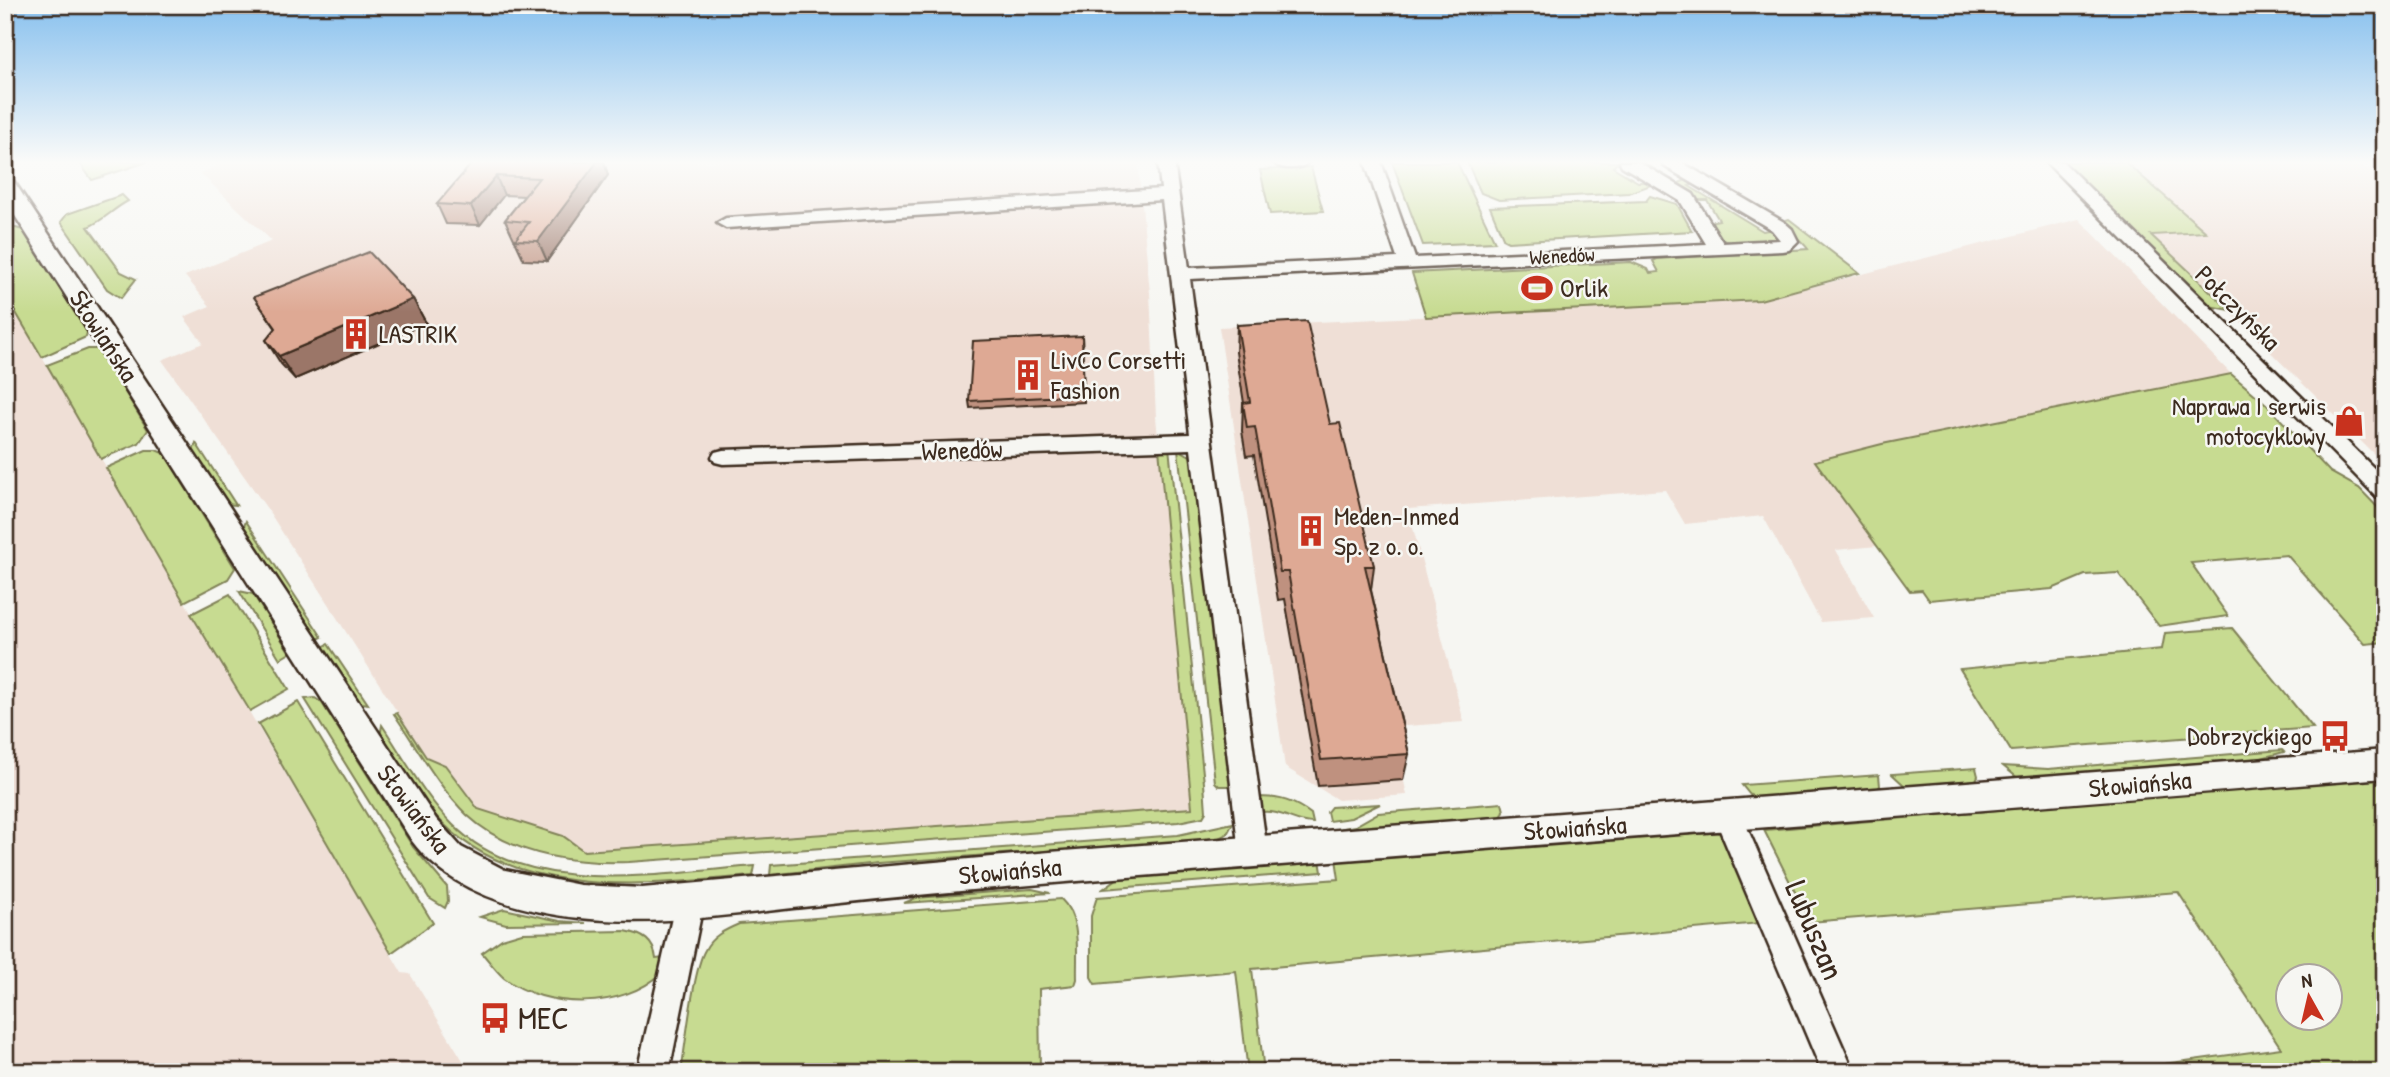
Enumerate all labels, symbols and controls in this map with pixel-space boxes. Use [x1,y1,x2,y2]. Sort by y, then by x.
street label: Wenedów [1528,239,1596,272]
street label: Połczyńska [2188,257,2289,358]
place label: Orlik [1560,270,1608,305]
sports icon: Orlik [1520,271,1554,305]
street label: Słowiańska [62,283,147,388]
place label: LASTRIK [379,316,457,351]
building icon: LASTRIK [339,317,373,351]
place label: LivCo Corsetti Fashion [1050,342,1186,407]
building icon: LivCo Corsetti Fashion [1011,358,1045,392]
place label: Naprawa I serwis motocyklowy [2172,388,2326,453]
shop icon: Naprawa I serwis motocyklowy [2332,404,2366,438]
street label: Wenedów [921,431,1003,468]
place label: Meden-Inmed Sp. z o. o. [1334,498,1459,563]
building icon: Meden-Inmed Sp. z o. o. [1294,514,1328,548]
place label: Dobrzyckiego [2187,718,2312,753]
bus stop icon: Dobrzyckiego [2318,719,2352,753]
street label: Słowiańska [369,757,459,860]
street label: Słowiańska [2087,762,2193,805]
street label: Słowiańska [1522,806,1628,849]
street label: Słowiańska [957,849,1063,892]
street label: Lubuszan [1775,874,1856,986]
north arrow [2274,962,2344,1032]
text: N [2300,967,2313,994]
place label: MEC [518,996,569,1039]
bus stop icon: MEC [478,1001,512,1035]

